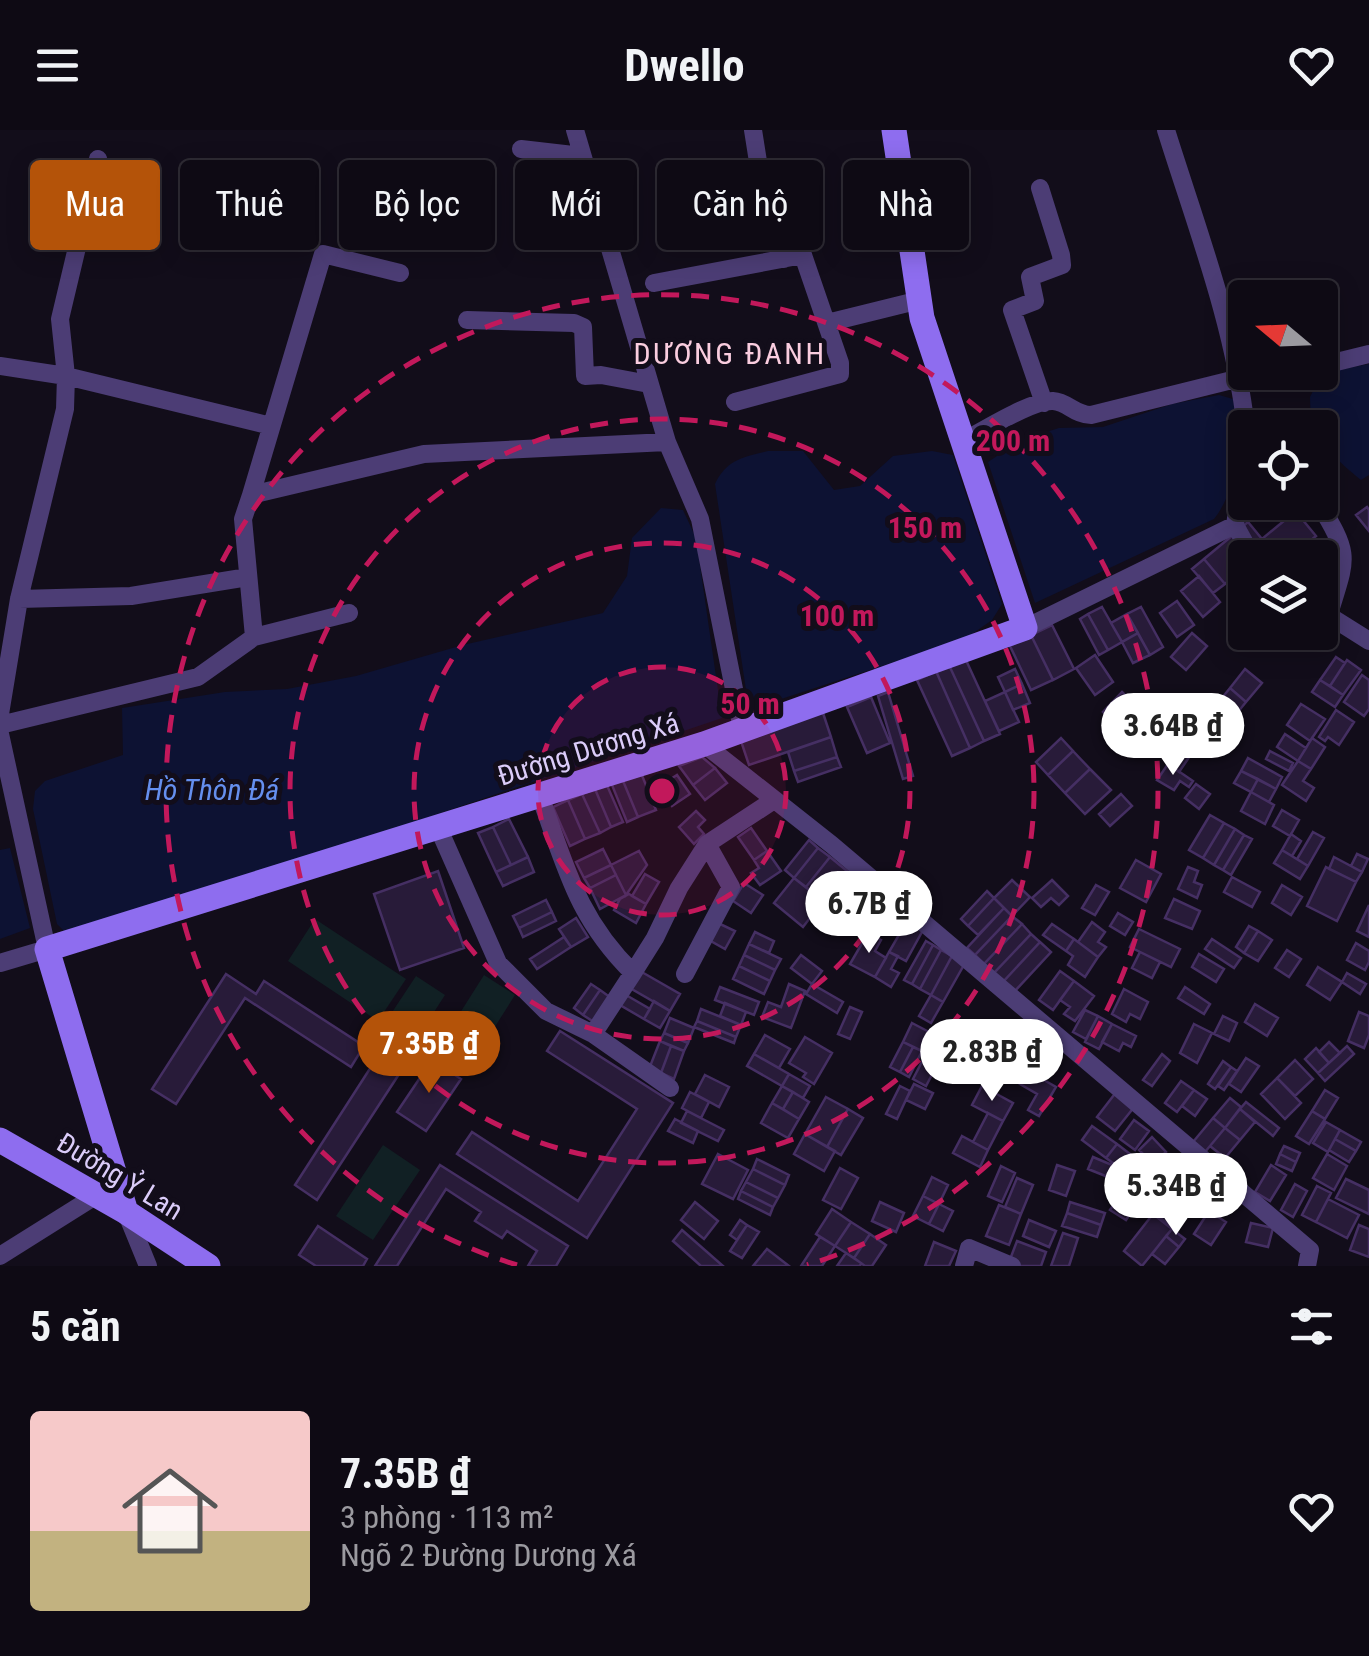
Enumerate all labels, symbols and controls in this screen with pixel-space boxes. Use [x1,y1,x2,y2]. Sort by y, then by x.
icon: menu [30,38,85,93]
icon: heart [1284,38,1339,93]
text: Dwello [624,39,745,92]
chip: Mua [30,160,160,250]
chip: Thuê [180,160,319,250]
chip: Bộ lọc [339,160,495,250]
chip: Mới [515,160,637,250]
chip: Căn hộ [657,160,823,250]
chip: Nhà [843,160,969,250]
north arrow [1228,280,1338,390]
map controls [1228,280,1338,650]
district label: DƯƠNG ĐANH [633,336,827,371]
button: locate [1228,410,1338,520]
text: 200 m [976,423,1050,458]
text: 150 m [888,510,962,545]
button: layers [1228,540,1338,650]
text: 100 m [800,598,874,633]
text: 50 m [720,686,780,721]
pin: 3.64B ₫ [1081,693,1265,778]
street label: Đường Dương Xá [494,706,683,793]
text: 3.64B ₫ [1123,706,1223,744]
water label: Hồ Thôn Đá [145,772,280,807]
centre of rings [644,773,680,809]
pin: 6.7B ₫ [788,871,950,956]
text: 6.7B ₫ [827,884,911,922]
pin: 7.35B ₫ [337,1011,521,1096]
pin: 2.83B ₫ [900,1019,1084,1104]
text: 7.35B ₫ [379,1024,479,1062]
text: 2.83B ₫ [942,1032,1042,1070]
street label: Đường Ỷ Lan [51,1124,190,1227]
pin: 5.34B ₫ [1084,1153,1268,1238]
text: 5.34B ₫ [1126,1166,1226,1204]
icon: filters [1284,1299,1339,1354]
text: 5 căn [30,1302,121,1351]
text: 7.35B ₫ [340,1449,471,1498]
icon: home [110,1451,230,1571]
icon: heart [1284,1484,1339,1539]
text: 3 phòng · 113 m² [340,1498,554,1536]
text: Ngõ 2 Đường Dương Xá [340,1536,637,1574]

